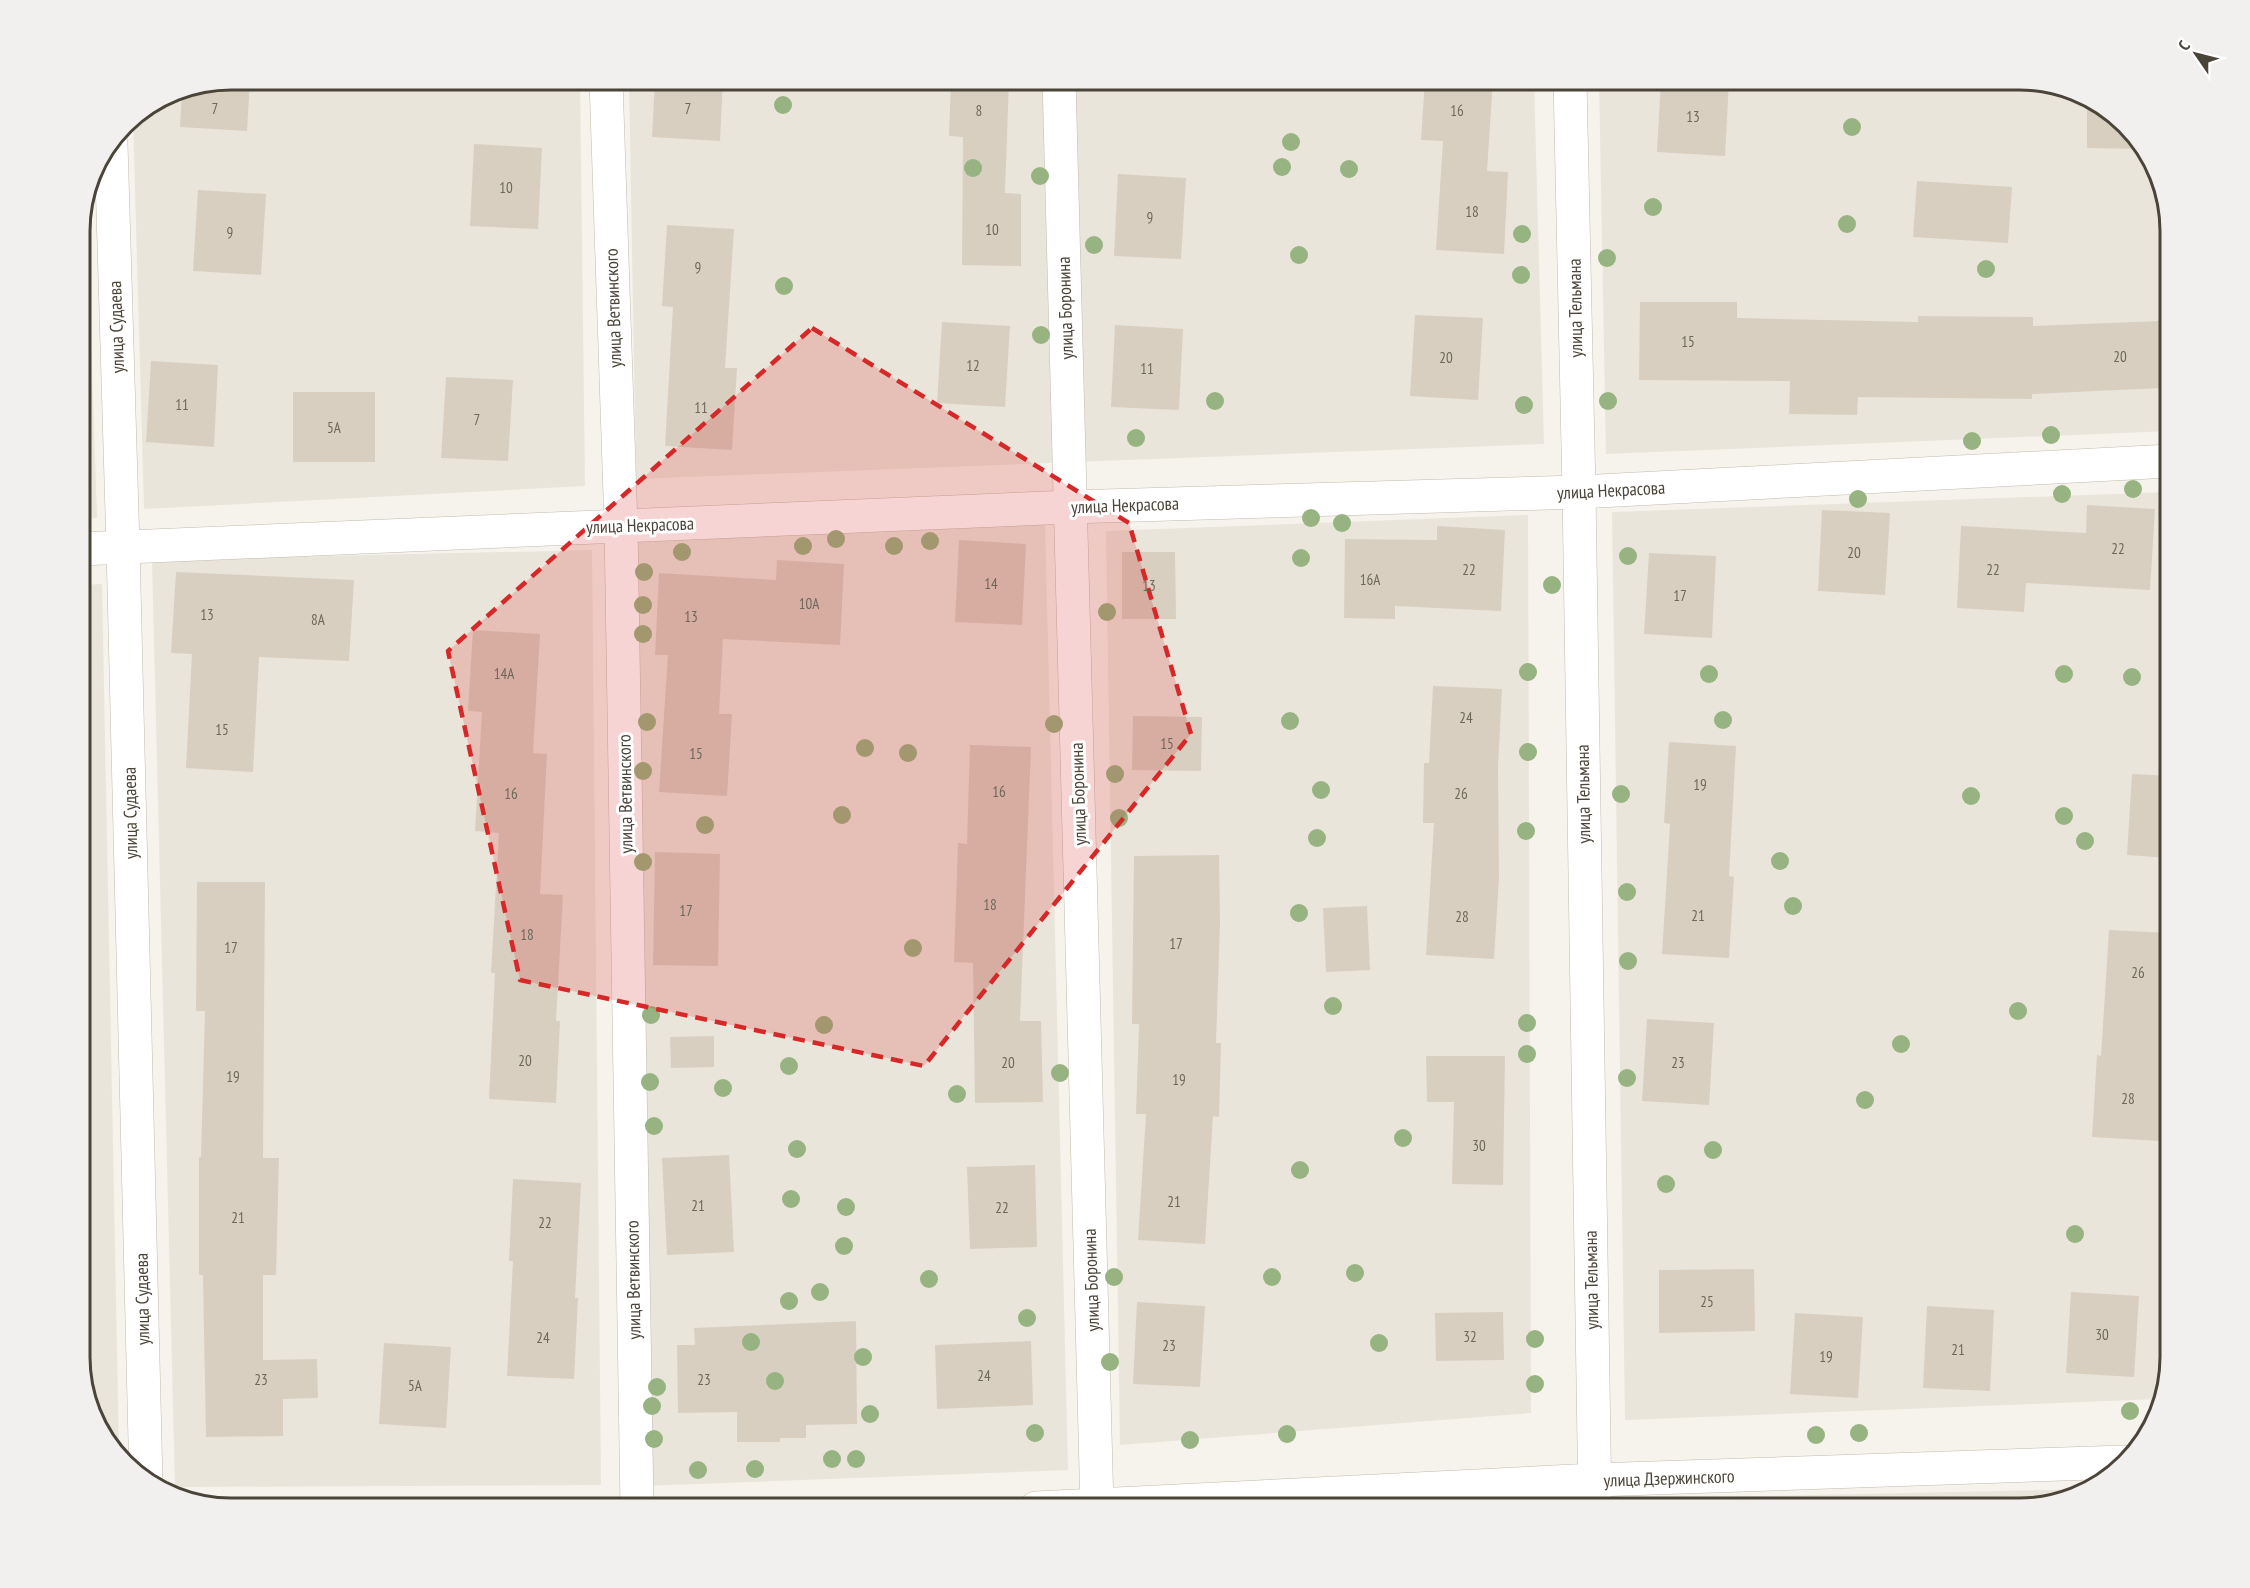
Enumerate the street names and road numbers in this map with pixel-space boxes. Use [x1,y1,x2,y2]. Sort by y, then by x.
street label: улица Ветвинского [599,248,627,368]
street label: улица Боронина [1052,256,1078,360]
street label: улица Тельмана [1563,258,1587,358]
street label: улица Судаева [103,280,129,374]
street label: улица Некрасова [1556,476,1666,504]
street label: улица Некрасова [1071,492,1179,518]
street label: улица Некрасова [586,512,694,538]
street label: улица Ветвинского [612,734,638,854]
street label: улица Боронина [1065,742,1091,846]
street label: улица Тельмана [1571,744,1595,844]
street label: улица Судаева [118,767,142,859]
street label: улица Ветвинского [620,1220,646,1340]
street label: улица Боронина [1078,1228,1104,1332]
street label: улица Тельмана [1579,1230,1603,1330]
street label: улица Судаева [130,1253,154,1345]
street label: улица Дзержинского [1603,1464,1735,1492]

